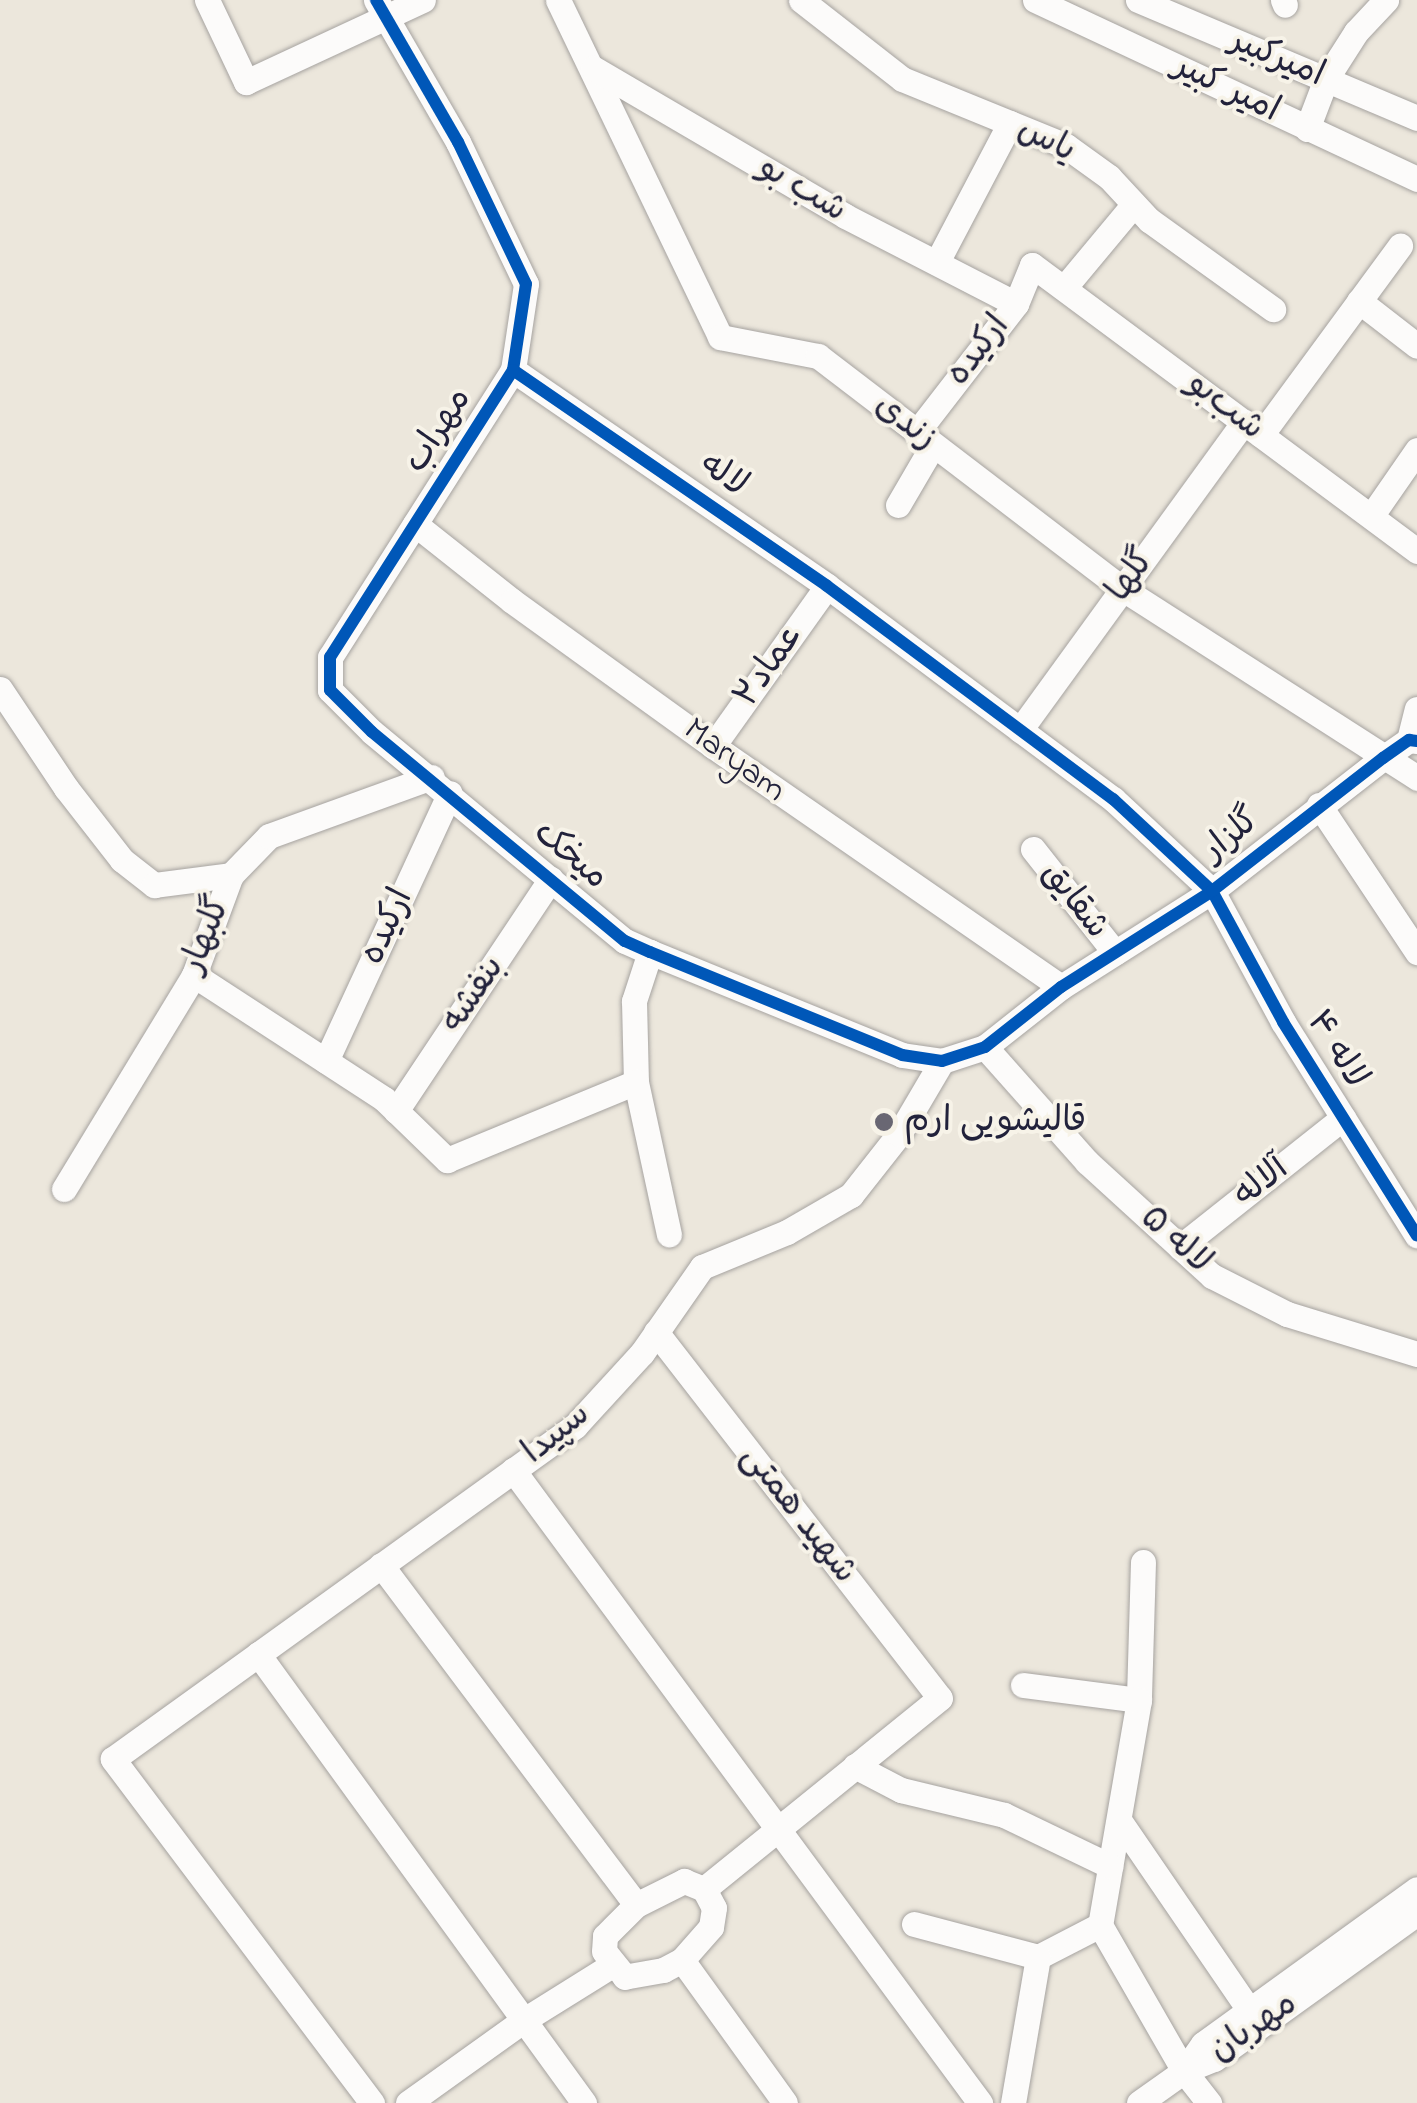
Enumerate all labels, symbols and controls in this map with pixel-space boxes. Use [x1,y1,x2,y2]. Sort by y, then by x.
street label: امیرکبیر [1224,20,1330,98]
street label: امیر کبیر [1166,45,1286,133]
street label: یاس [1010,109,1082,173]
street label: شب بو [750,148,854,232]
street label: ارکیده [938,307,1020,395]
street label: شب‌بو [1178,364,1272,450]
street label: مهراب [396,381,482,481]
street label: زندی [865,386,945,460]
street label: لاله [691,445,755,507]
street label: گلها [1099,541,1165,611]
street label: عماد۲ [726,616,814,716]
street label: Maryam [675,710,793,812]
street label: گلزار [1194,800,1270,872]
street label: میخک [524,813,616,899]
street label: شقایق [1031,854,1117,948]
street label: ارکیده [352,883,424,971]
street label: گلبهار [173,890,241,980]
street label: بنفشه [433,949,515,1041]
street label: لاله ۴ [1296,1003,1376,1097]
place label: قالیشویی ارم [904,1101,1086,1143]
marker: قالیشویی ارم [873,1111,895,1133]
street label: آلاله [1226,1149,1298,1217]
street label: لاله ۵ [1130,1198,1220,1284]
street label: سپیدا [515,1394,599,1474]
street label: شهید همتی [731,1437,865,1593]
street label: مهربان [1202,1984,1306,2072]

